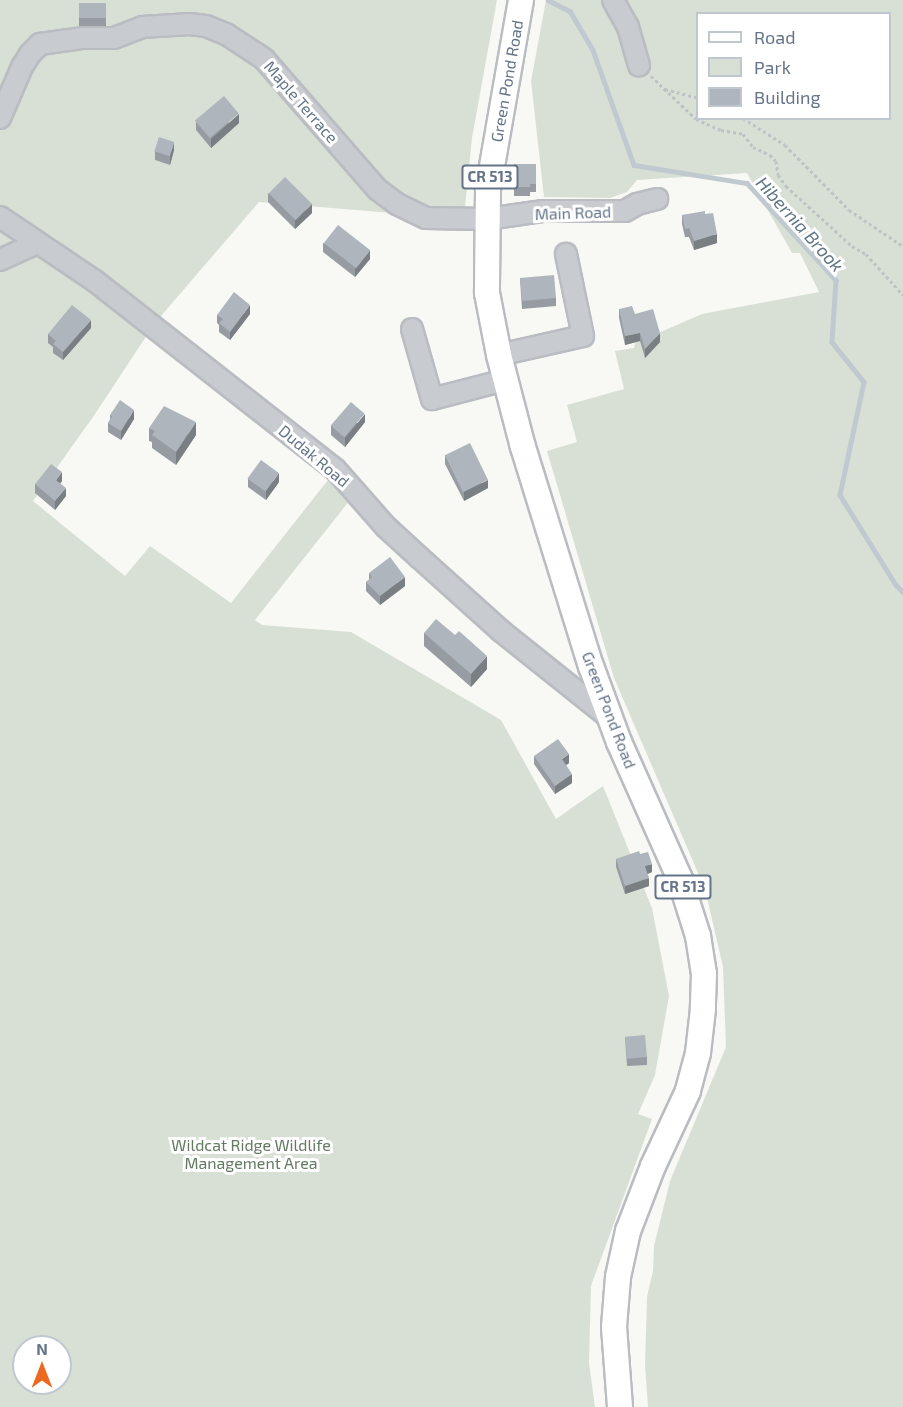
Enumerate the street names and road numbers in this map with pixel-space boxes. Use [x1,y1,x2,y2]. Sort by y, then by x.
street label: Green Pond Road [487,18,527,144]
street label: Maple Terrace [260,57,342,147]
road number: CR 513 [460,165,520,189]
street label: Main Road [534,202,612,224]
street label: Dudak Road [275,421,353,491]
street label: Green Pond Road [578,649,640,771]
road number: CR 513 [653,875,713,899]

